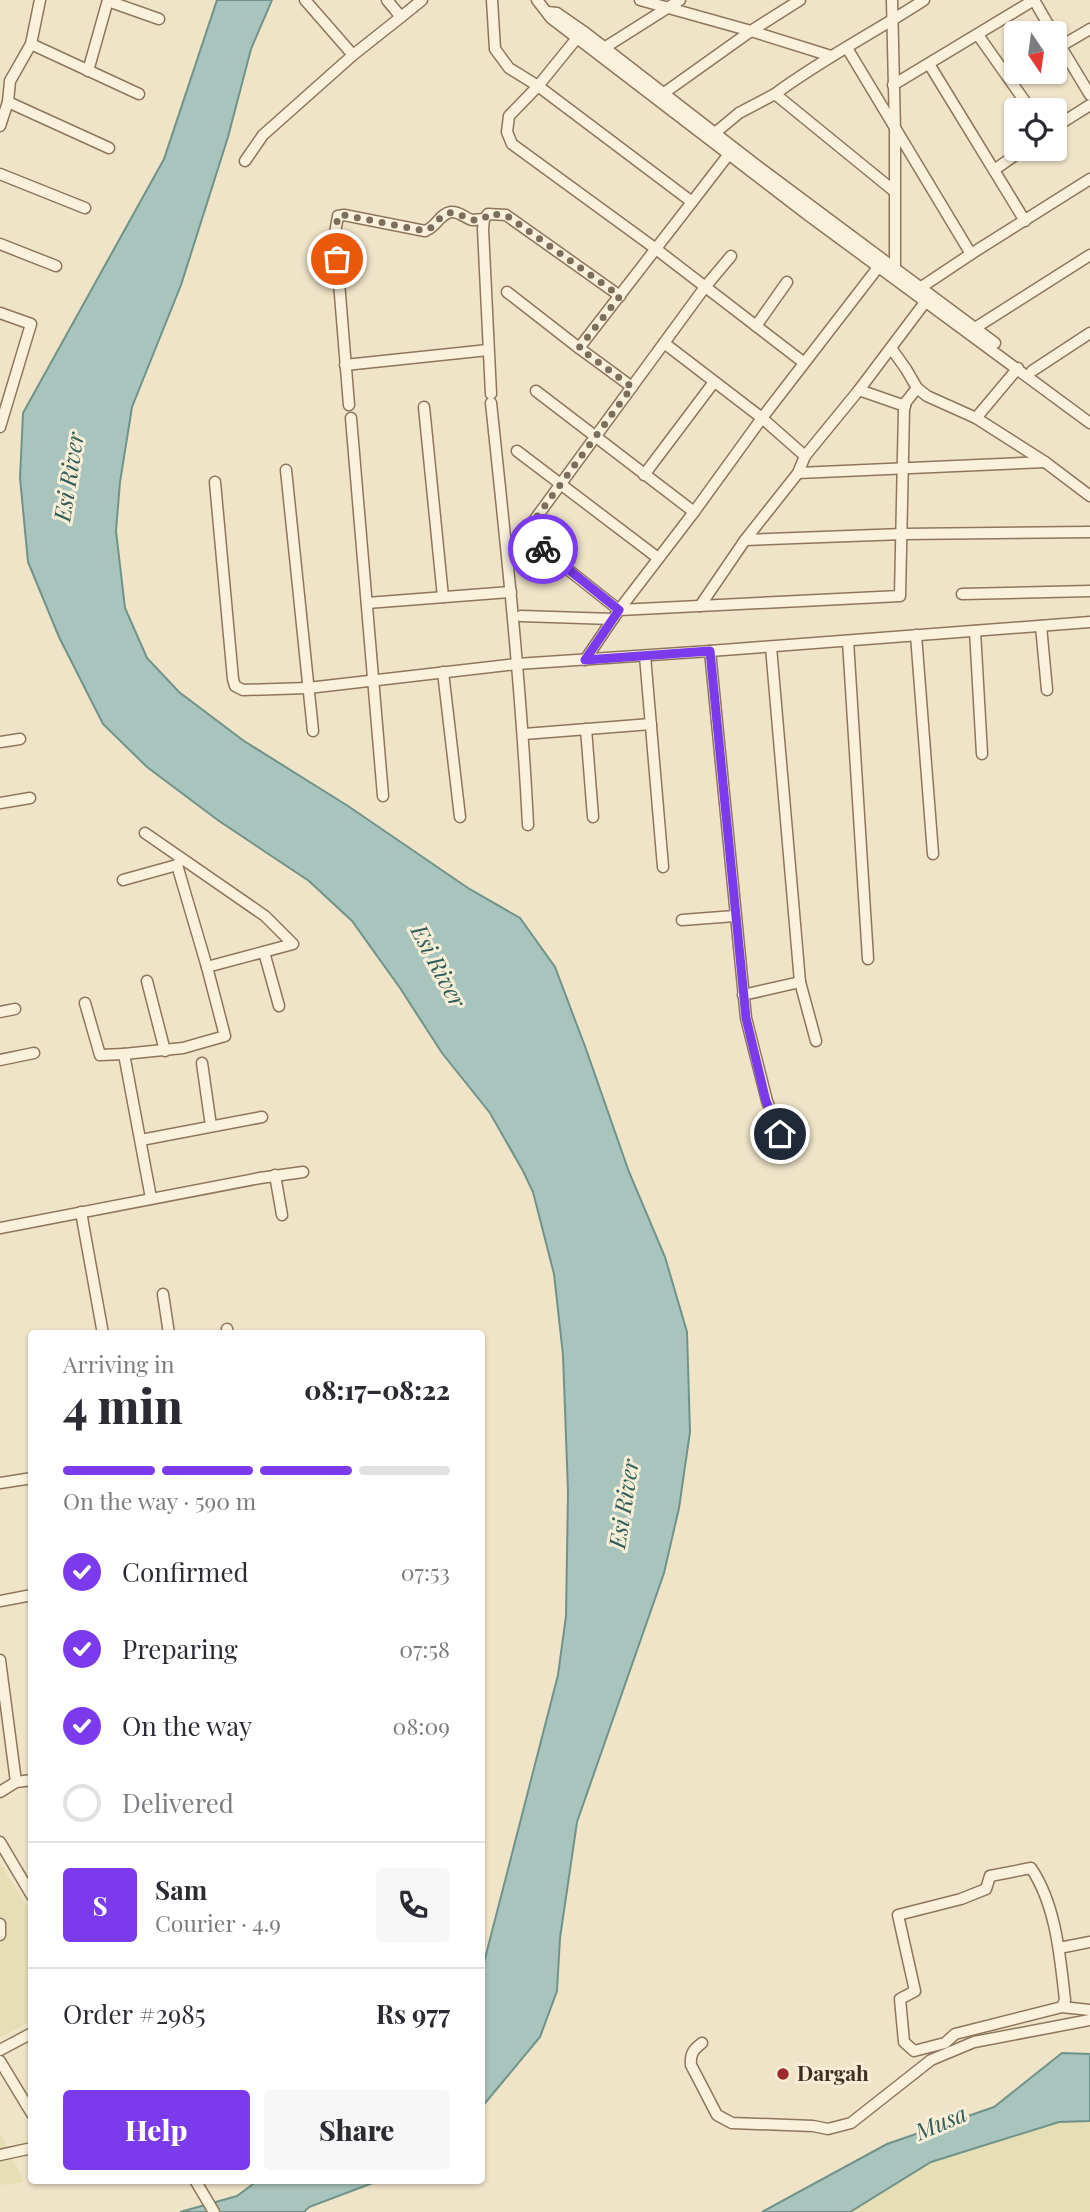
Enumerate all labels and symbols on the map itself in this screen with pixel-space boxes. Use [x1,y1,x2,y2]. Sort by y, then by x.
north arrow [1004,21,1068,84]
pin [307,229,367,289]
water label: Esi River [45,429,90,524]
courier [508,514,578,584]
water label: Esi River [404,918,475,1013]
pin [750,1104,810,1164]
water label: Esi River [600,1456,645,1551]
place label: Dargah [797,2058,869,2086]
marker: Dargah [775,2066,791,2082]
water label: Musa [909,2097,971,2147]

